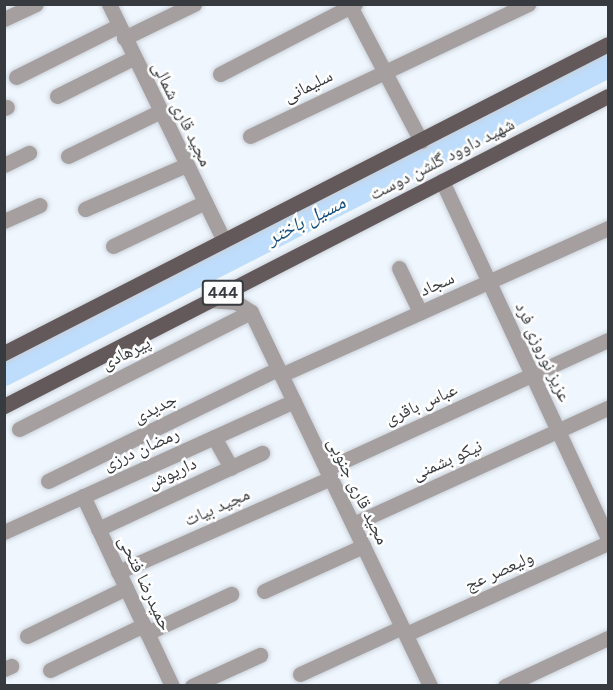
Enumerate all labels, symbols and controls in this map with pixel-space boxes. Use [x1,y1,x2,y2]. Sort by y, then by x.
street label: مجید قاری شمالی [147,58,217,170]
street label: سلیمانی [280,65,336,107]
street label: شهید داوود گلشن دوست [366,113,518,205]
water label: مسیل باختر [263,190,349,250]
street label: سجاد [416,267,458,301]
road number: 444 [200,280,246,306]
street label: عزیز نوروزی فرد [510,299,576,405]
street label: پیرهادی [98,332,154,374]
street label: عباس باقری [381,378,461,430]
street label: جدیدی [130,388,180,428]
street label: رمضان درزی [100,423,182,475]
street label: مجید قاری جنوبی [323,434,393,548]
street label: نیکو بشمنی [409,435,485,485]
street label: داریوش [144,452,200,494]
street label: مجید بیات [181,483,253,531]
street label: حمیدرضا فتحی [114,532,176,634]
street label: ولیعصر عج [461,546,537,596]

